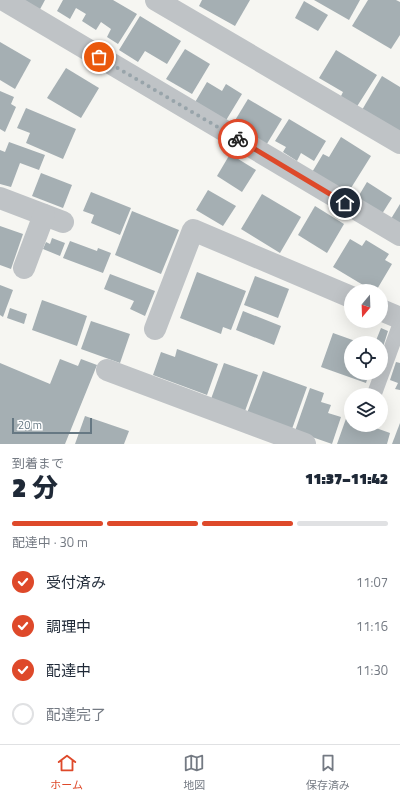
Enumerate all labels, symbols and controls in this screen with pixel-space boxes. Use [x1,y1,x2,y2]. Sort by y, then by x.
pin [82,40,116,74]
icon: bag [88,46,110,68]
courier [218,119,258,159]
icon: bike [227,128,249,150]
pin [328,186,362,220]
icon: home [334,192,356,214]
north arrow [344,284,388,328]
map controls [344,284,388,432]
button: locate [344,336,388,380]
button: layers [344,388,388,432]
scale bar [12,416,92,435]
text: 20 m [18,417,42,433]
text: 到着まで [12,453,64,473]
text: 11:37–11:42 [305,467,388,490]
text: 2 分 [12,468,58,507]
text: 配達中 · 30 m [12,532,88,552]
icon: check [12,571,34,593]
text: 受付済み [46,571,106,594]
text: 11:07 [356,572,388,592]
icon: check [12,615,34,637]
text: 調理中 [46,615,91,638]
text: 11:16 [356,616,388,636]
icon: check [12,659,34,681]
text: 配達中 [46,659,91,682]
text: 11:30 [356,660,388,680]
text: 配達完了 [46,703,106,726]
tab: ホーム [50,752,83,793]
tab: 地図 [183,752,205,793]
tab: 保存済み [306,752,350,793]

